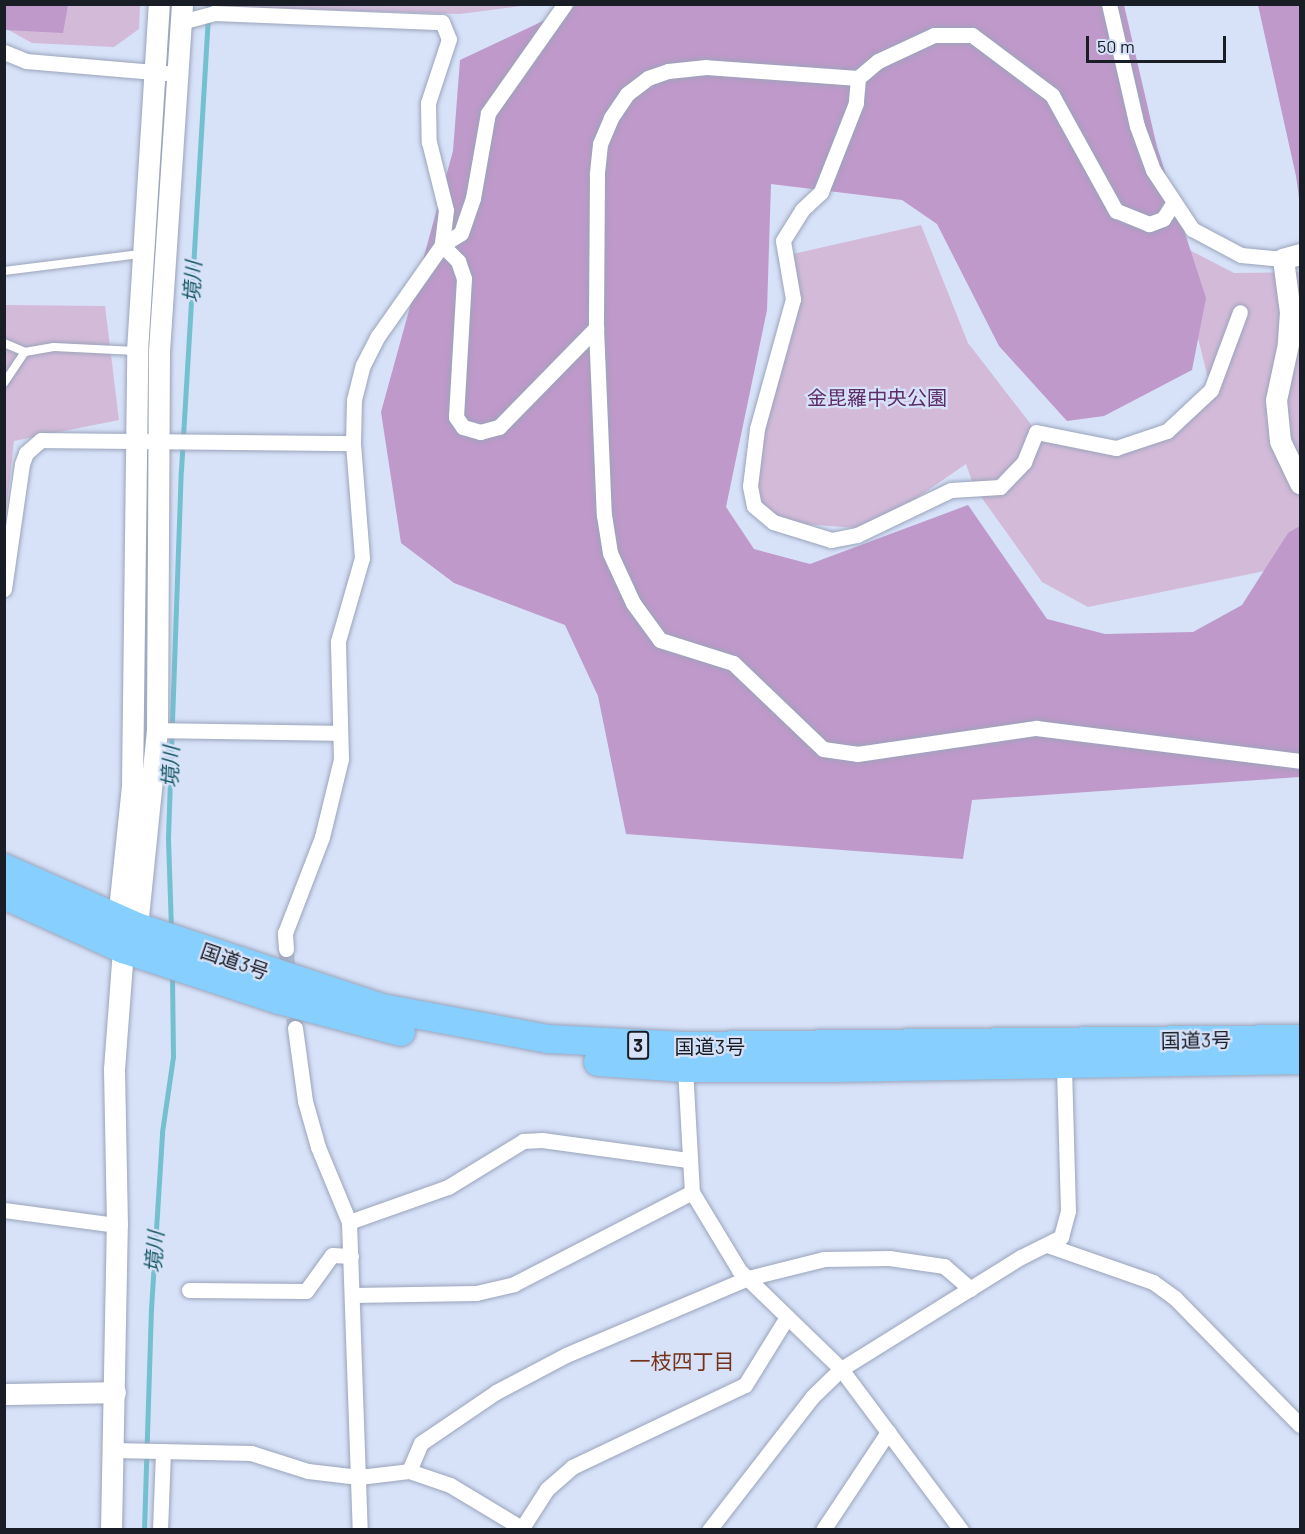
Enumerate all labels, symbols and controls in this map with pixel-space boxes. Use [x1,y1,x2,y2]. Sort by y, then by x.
scale bar [1089,24,1228,62]
text: 50 m [1097,35,1135,57]
water label: 境川 [178,260,206,304]
park label: 金毘羅中央公園 [807,385,947,409]
water label: 境川 [157,746,183,788]
street label: 国道3号 [198,938,272,984]
street label: 国道3号 [1161,1027,1231,1053]
road number: 3 [626,1030,650,1060]
street label: 国道3号 [675,1034,745,1058]
water label: 境川 [140,1230,168,1274]
district label: 一枝四丁目 [630,1348,734,1374]

